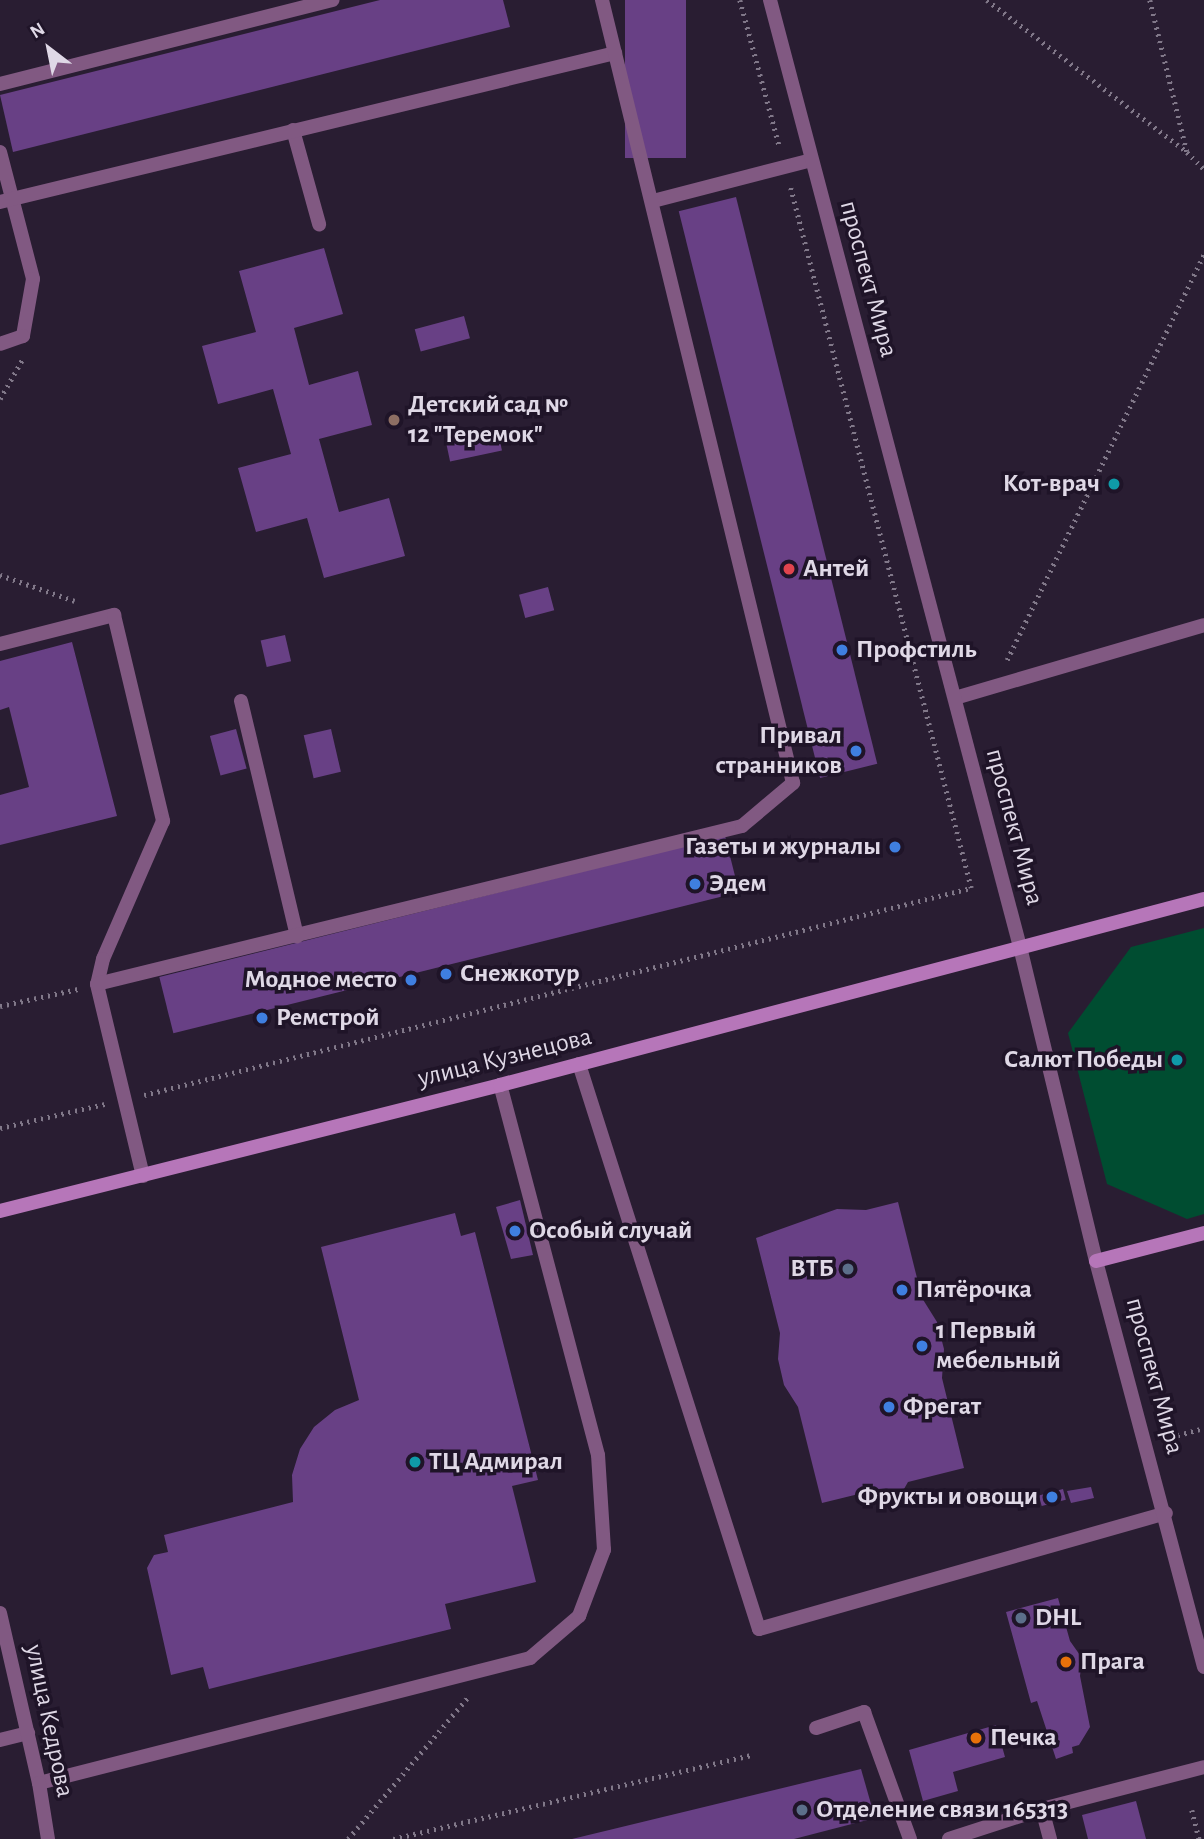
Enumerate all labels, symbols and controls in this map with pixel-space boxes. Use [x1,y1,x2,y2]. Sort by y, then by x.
north arrow [14,14,84,84]
text: N [27,19,48,42]
street label: проспект Мира [832,197,904,361]
place label: Детский сад № 12 "Теремок" [408,389,568,450]
marker: Детский сад № 12 "Теремок" [386,412,402,428]
place label: Кот-врач [1003,468,1100,500]
marker: Кот-врач [1106,476,1122,492]
place label: Антей [803,553,869,585]
marker: Антей [781,561,797,577]
place label: Профстиль [856,634,977,666]
marker: Профстиль [834,642,850,658]
place label: Привал странников [715,720,842,782]
marker: Привал странников [848,743,864,759]
street label: проспект Мира [978,745,1050,909]
place label: Газеты и журналы [685,831,881,863]
marker: Газеты и журналы [887,839,903,855]
place label: Эдем [709,868,767,900]
marker: Эдем [687,876,703,892]
place label: Снежкотур [460,958,580,990]
place label: Модное место [245,964,397,996]
marker: Снежкотур [438,966,454,982]
marker: Модное место [403,972,419,988]
place label: Ремстрой [276,1002,380,1034]
marker: Ремстрой [254,1010,270,1026]
street label: улица Кузнецова [415,1021,595,1095]
place label: Салют Победы [1004,1044,1163,1076]
marker: Салют Победы [1169,1052,1185,1068]
place label: Особый случай [529,1215,692,1247]
marker: Особый случай [507,1223,523,1239]
place label: ВТБ [790,1253,834,1285]
marker: ВТБ [840,1261,856,1277]
place label: Пятёрочка [916,1274,1032,1306]
marker: Пятёрочка [894,1282,910,1298]
street label: проспект Мира [1118,1294,1190,1458]
place label: 1 Первый мебельный [936,1315,1061,1376]
marker: 1 Первый мебельный [914,1338,930,1354]
place label: Фрегат [903,1391,981,1423]
marker: Фрегат [881,1399,897,1415]
place label: ТЦ Адмирал [429,1446,563,1478]
marker: ТЦ Адмирал [407,1454,423,1470]
place label: Фрукты и овощи [858,1481,1038,1513]
marker: Фрукты и овощи [1044,1489,1060,1505]
place label: DHL [1035,1602,1081,1634]
marker: DHL [1013,1610,1029,1626]
street label: улица Кедрова [18,1642,80,1800]
place label: Прага [1080,1646,1145,1678]
marker: Прага [1058,1654,1074,1670]
place label: Печка [990,1722,1057,1754]
marker: Печка [968,1730,984,1746]
place label: Отделение связи 165313 [816,1794,1068,1826]
marker: Отделение связи 165313 [794,1802,810,1818]

